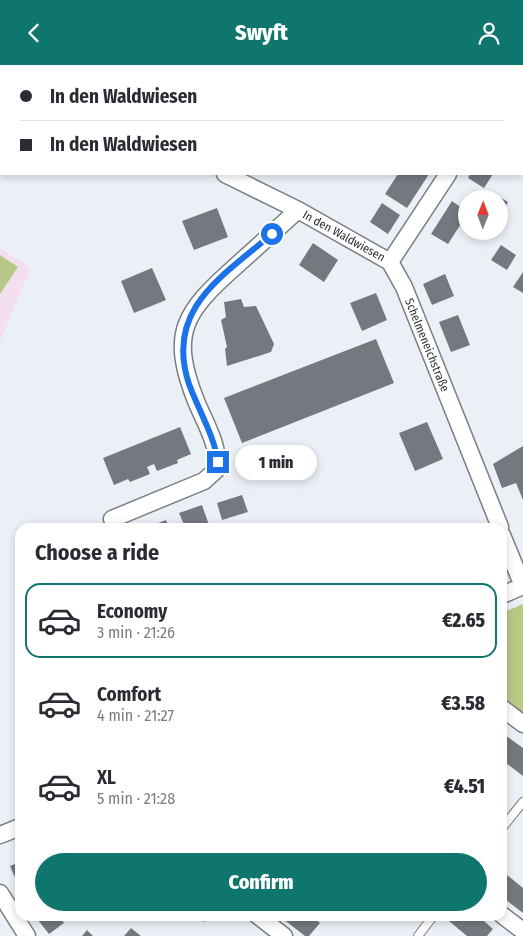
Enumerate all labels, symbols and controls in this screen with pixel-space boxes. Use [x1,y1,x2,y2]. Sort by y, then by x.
icon: back [20,19,48,47]
text: Swyft [235,19,288,46]
icon: person [475,19,503,47]
text: In den Waldwiesen [50,85,197,108]
text: In den Waldwiesen [50,133,197,156]
north arrow [458,190,508,240]
map controls [458,190,508,240]
street label: In den Waldwiesen [300,208,388,264]
route start [261,223,283,245]
street label: Schelmeneichstraße [402,296,452,394]
callout: 1 min [236,445,318,479]
route end [207,451,229,473]
text: 1 min [259,453,293,472]
text: Choose a ride [35,539,159,566]
icon: car [37,598,82,643]
text: Economy [97,600,167,623]
text: €2.65 [442,609,485,632]
text: 3 min · 21:26 [97,623,175,642]
icon: car [37,681,82,726]
text: Comfort [97,683,161,706]
text: €3.58 [441,692,485,715]
text: 4 min · 21:27 [97,706,174,725]
icon: car [37,764,82,809]
text: XL [97,766,116,789]
text: €4.51 [444,775,485,798]
text: 5 min · 21:28 [97,789,175,808]
button: Confirm [35,853,487,911]

